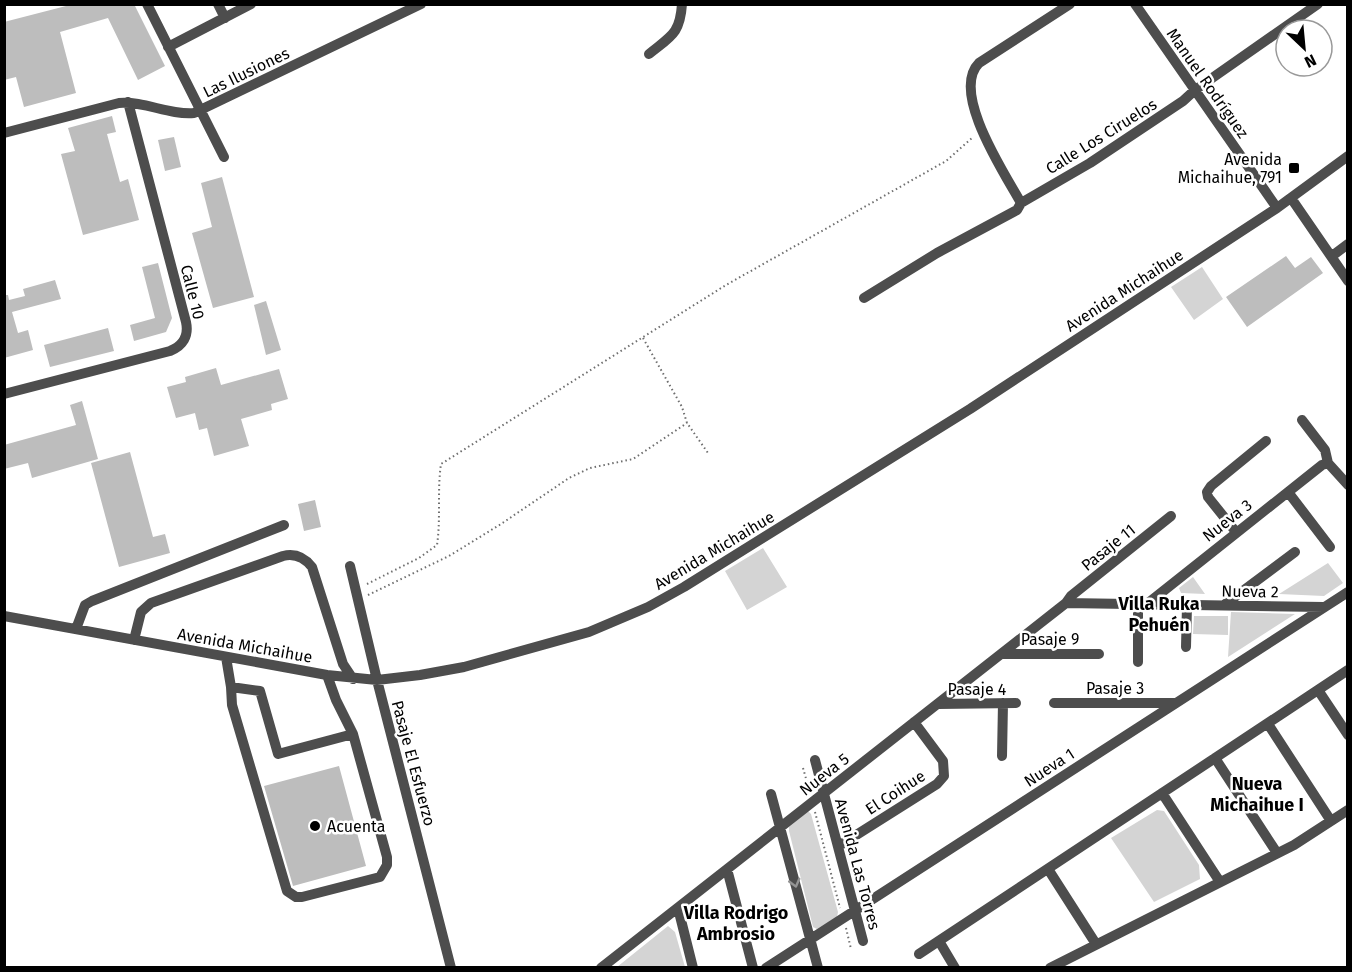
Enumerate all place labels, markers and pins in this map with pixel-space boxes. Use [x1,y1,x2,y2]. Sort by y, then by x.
place label: Avenida Michaihue, 791 [1178,150,1282,187]
marker: Avenida Michaihue, 791 [1287,161,1301,175]
place label: Acuenta [327,817,385,836]
marker: Acuenta [308,819,322,833]

